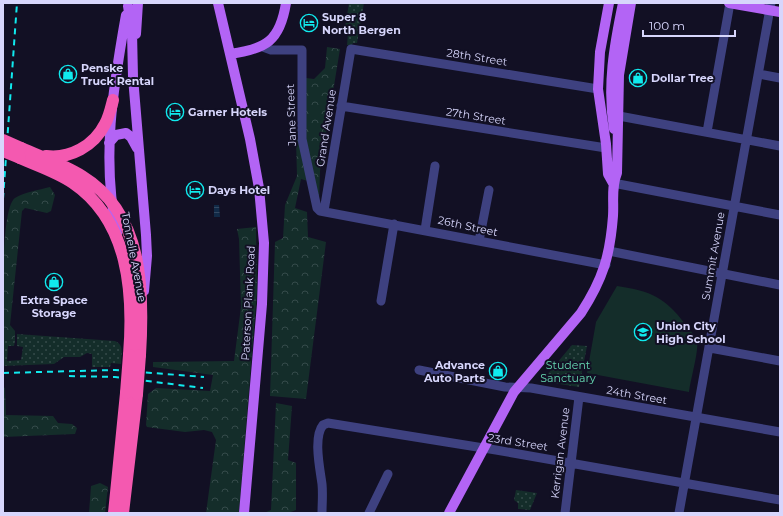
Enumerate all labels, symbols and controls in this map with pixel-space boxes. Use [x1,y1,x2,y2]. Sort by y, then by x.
place label: Super 8 North Bergen [322,10,401,37]
scale bar [643,12,735,38]
hotel icon: Super 8 North Bergen [299,13,319,33]
text: 100 m [649,18,685,33]
street label: 28th Street [446,45,509,69]
place label: Penske Truck Rental [81,61,154,88]
shop icon: Penske Truck Rental [58,64,78,84]
shop icon: Dollar Tree [628,68,648,88]
place label: Dollar Tree [651,71,714,85]
street label: Jane Street [283,83,299,147]
street label: Grand Avenue [313,88,339,168]
hotel icon: Garner Hotels [165,102,185,122]
street label: 27th Street [445,104,508,128]
place label: Garner Hotels [188,105,267,119]
hotel icon: Days Hotel [185,180,205,200]
place label: Days Hotel [208,183,270,197]
street label: Tonnelle Avenue [118,211,150,303]
street label: Summit Avenue [698,211,728,301]
street label: 26th Street [437,213,500,239]
street label: Paterson Plank Road [238,245,258,361]
shop icon: Extra Space Storage [44,272,64,292]
place label: Extra Space Storage [20,293,88,320]
place label: Union City High School [656,319,725,346]
school or university icon: Union City High School [633,322,653,342]
place label: Advance Auto Parts [423,358,485,385]
park label: Student Sanctuary [540,358,596,385]
shop icon: Advance Auto Parts [488,361,508,381]
street label: 24th Street [606,383,669,407]
street label: Kerrigan Avenue [547,406,573,499]
street label: 23rd Street [487,430,549,454]

